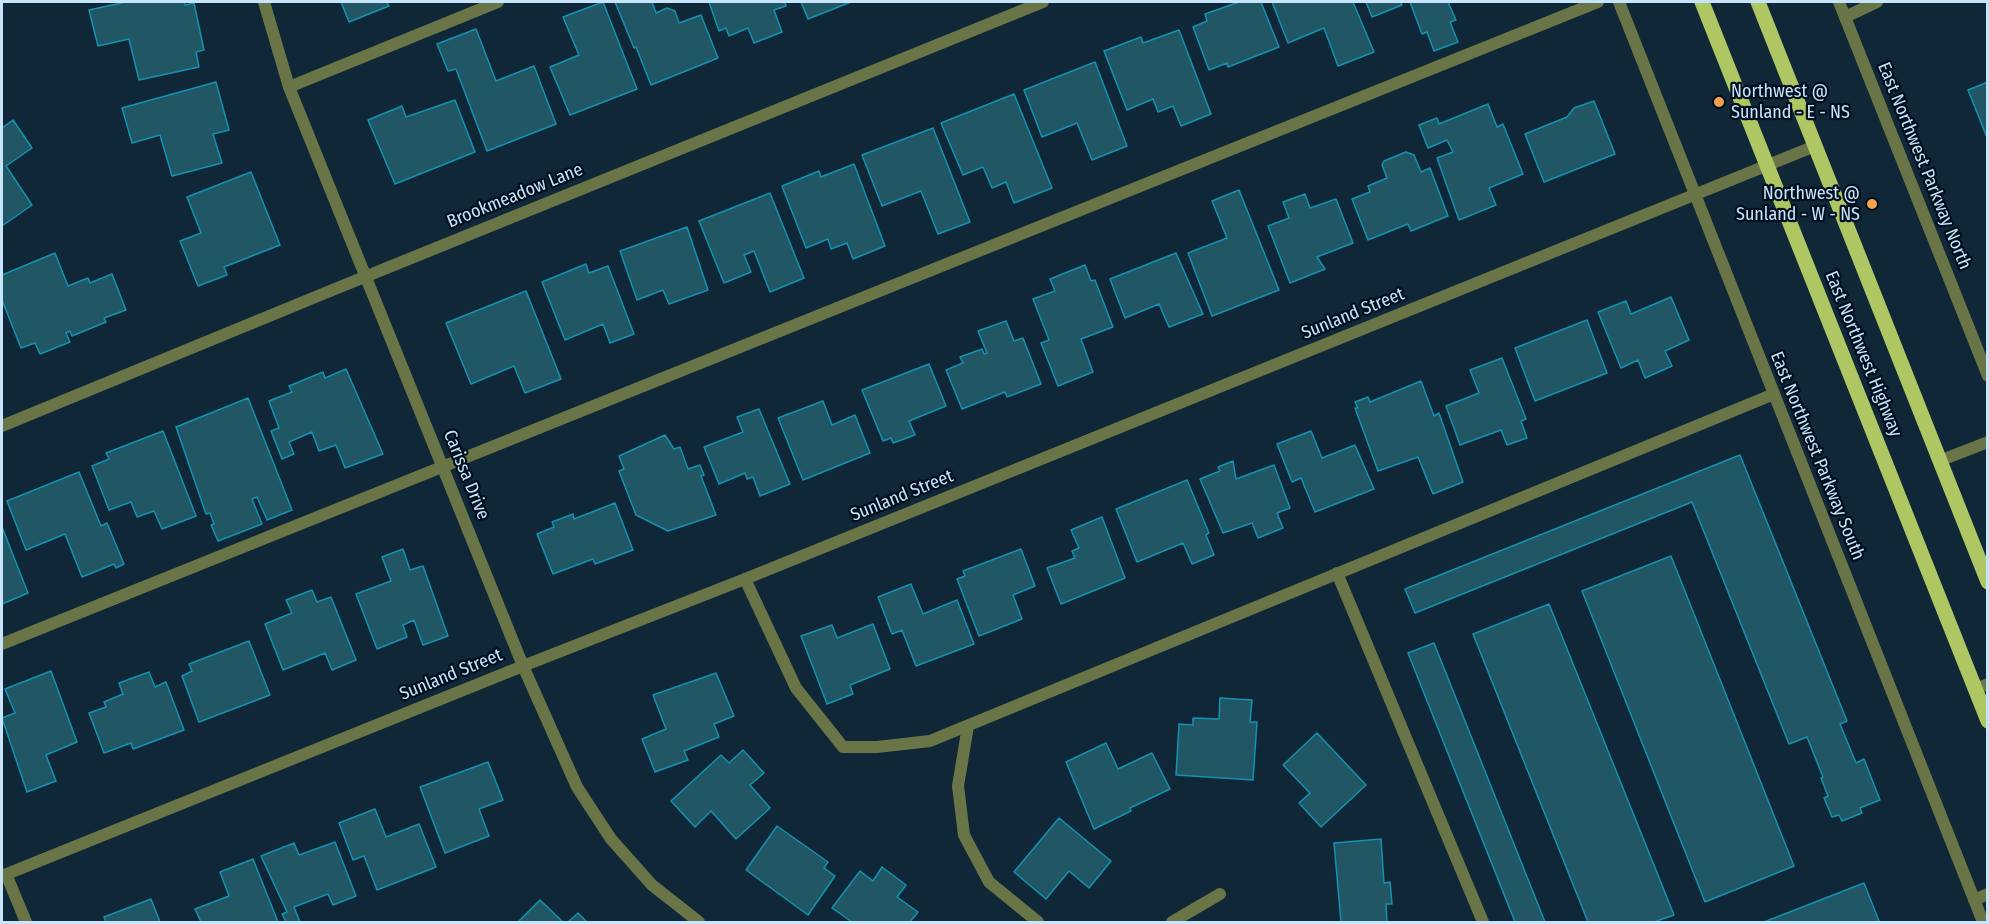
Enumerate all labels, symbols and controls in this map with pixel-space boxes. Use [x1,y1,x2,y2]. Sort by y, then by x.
street label: East Northwest Parkway North [1872,59,1976,273]
place label: Northwest @ Sunland - E - NS [1731,81,1850,124]
marker: Northwest @ Sunland - E - NS [1712,95,1726,109]
street label: Brookmeadow Lane [444,159,586,233]
place label: Northwest @ Sunland - W - NS [1736,183,1860,226]
marker: Northwest @ Sunland - W - NS [1865,197,1879,211]
street label: East Northwest Highway [1820,268,1906,440]
street label: Sunland Street [1298,284,1408,344]
street label: East Northwest Parkway South [1765,349,1869,563]
street label: Carissa Drive [438,427,494,523]
street label: Sunland Street [847,466,957,526]
street label: Sunland Street [396,645,506,705]

